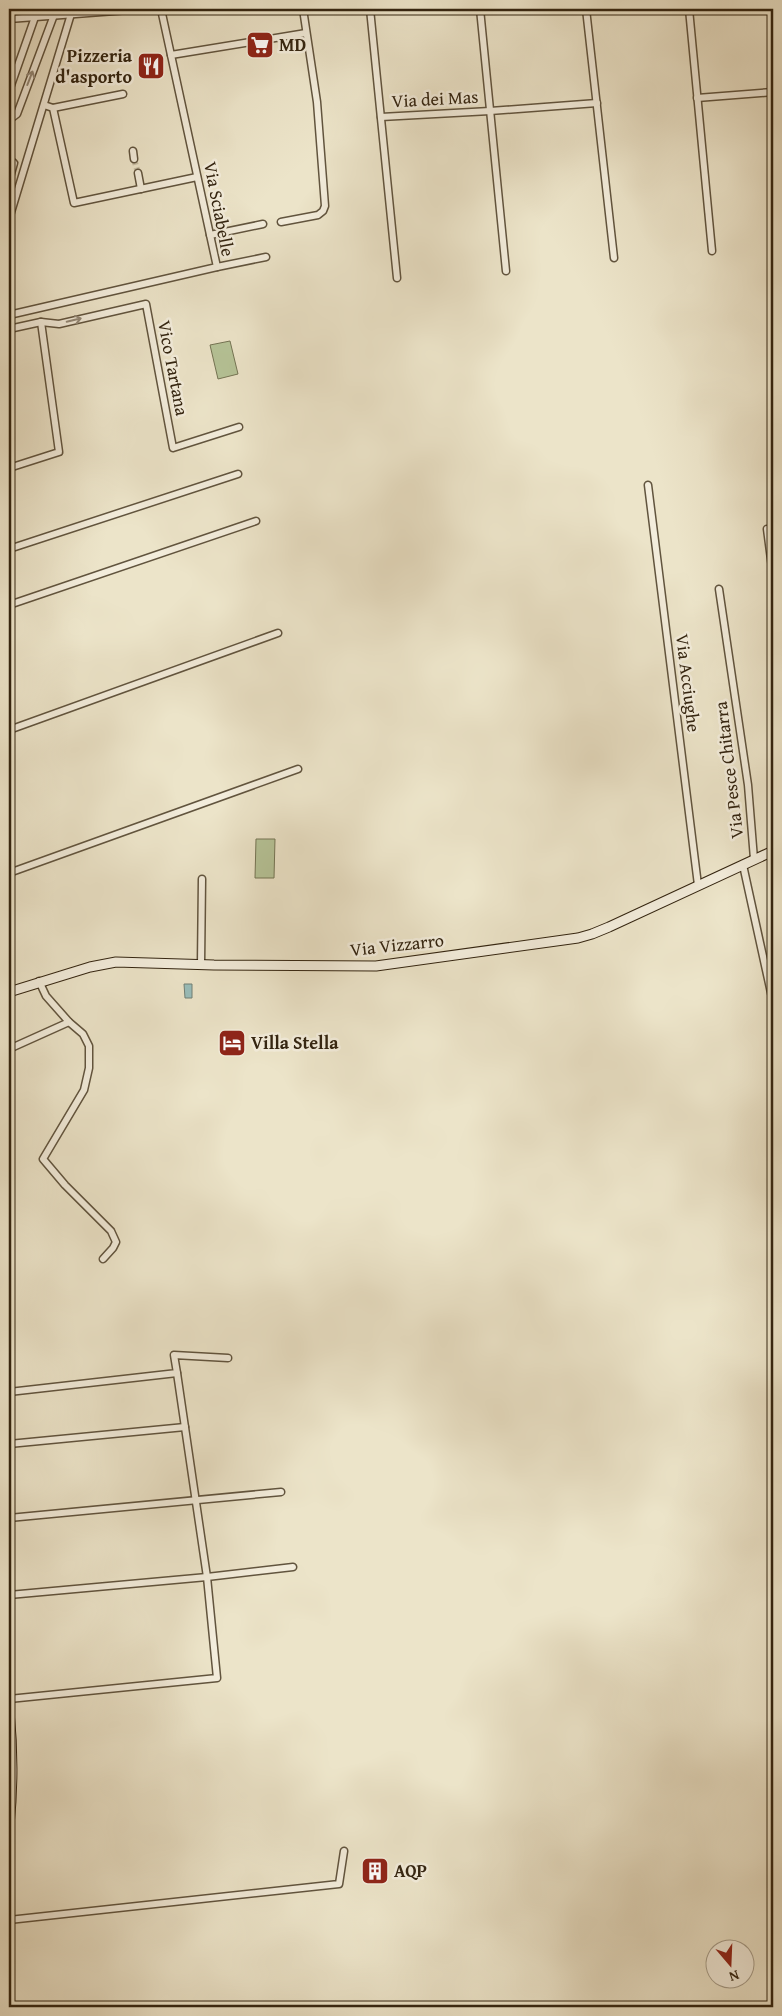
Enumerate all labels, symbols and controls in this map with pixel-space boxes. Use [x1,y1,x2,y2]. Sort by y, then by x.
supermarket icon: MD [245,30,275,60]
place label: MD [279,31,306,58]
place label: Pizzeria d'asporto [55,42,133,90]
restaurant icon: Pizzeria d'asporto [136,51,166,81]
one-way arrow [26,71,35,86]
street label: Via dei Mas [391,83,479,114]
street label: Via Sciabelle [197,159,242,259]
one-way arrow [65,315,81,324]
street label: Vico Tartana [151,318,196,418]
street label: Via Acciughe [669,632,708,733]
street label: Via Pesce Chitarra [707,699,750,840]
street label: Via Vizzarro [349,926,445,963]
hotel icon: Villa Stella [217,1028,247,1058]
place label: Villa Stella [251,1029,339,1056]
building icon: AQP [360,1856,390,1886]
place label: AQP [394,1857,427,1884]
north arrow [704,1938,754,1988]
text: N [726,1965,742,1987]

